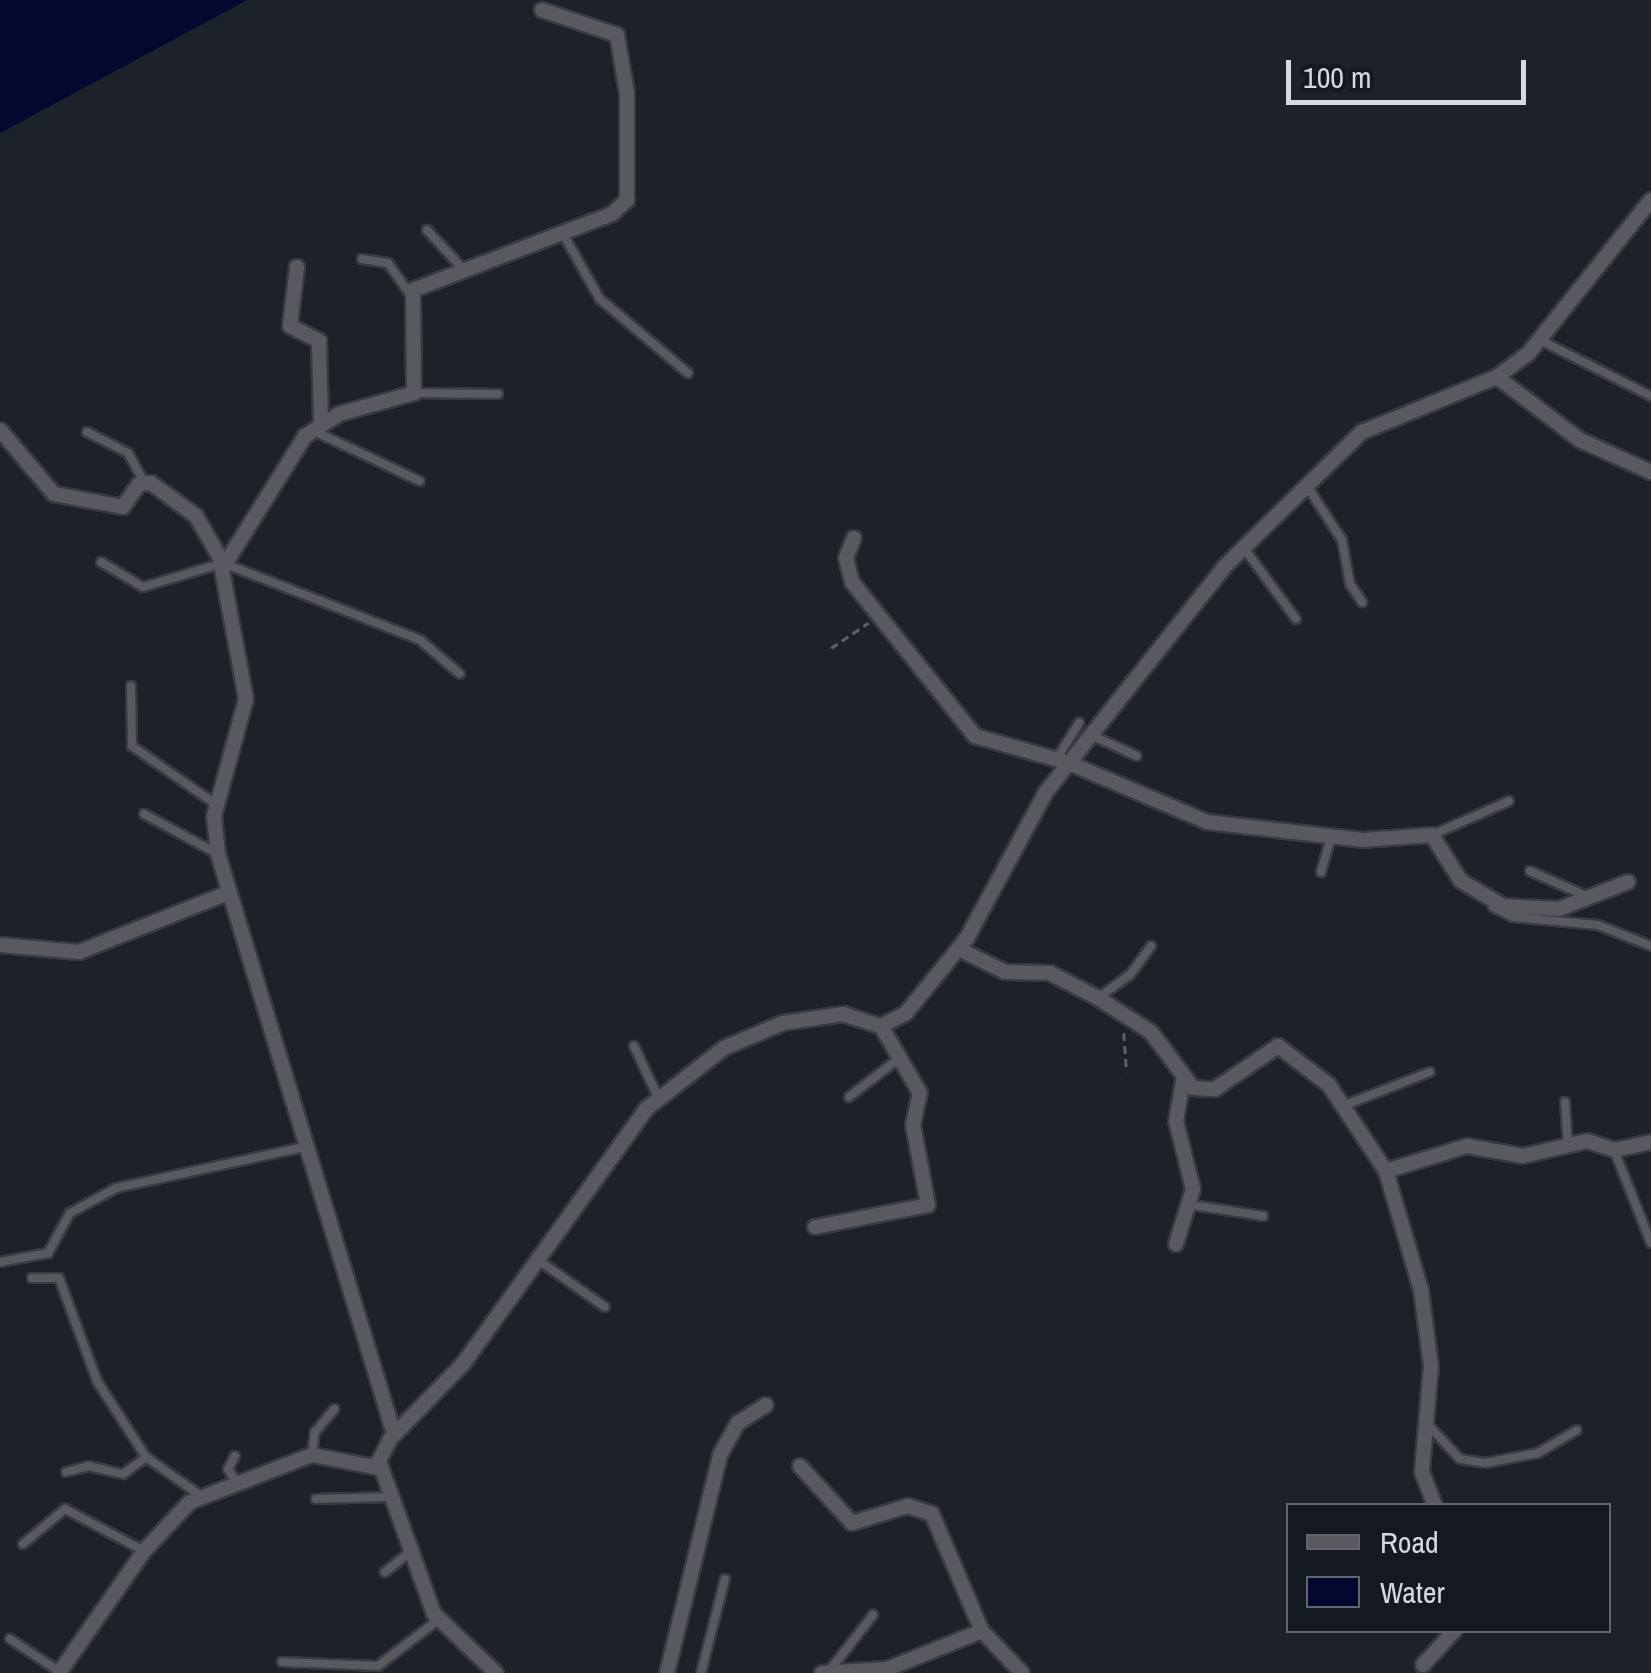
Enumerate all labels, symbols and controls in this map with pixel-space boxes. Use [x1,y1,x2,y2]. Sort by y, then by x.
scale bar [1291,40,1531,102]
text: 100 m [1303,57,1371,97]
legend [1286,1503,1611,1633]
text: Road [1380,1522,1439,1562]
text: Water [1380,1572,1445,1612]

